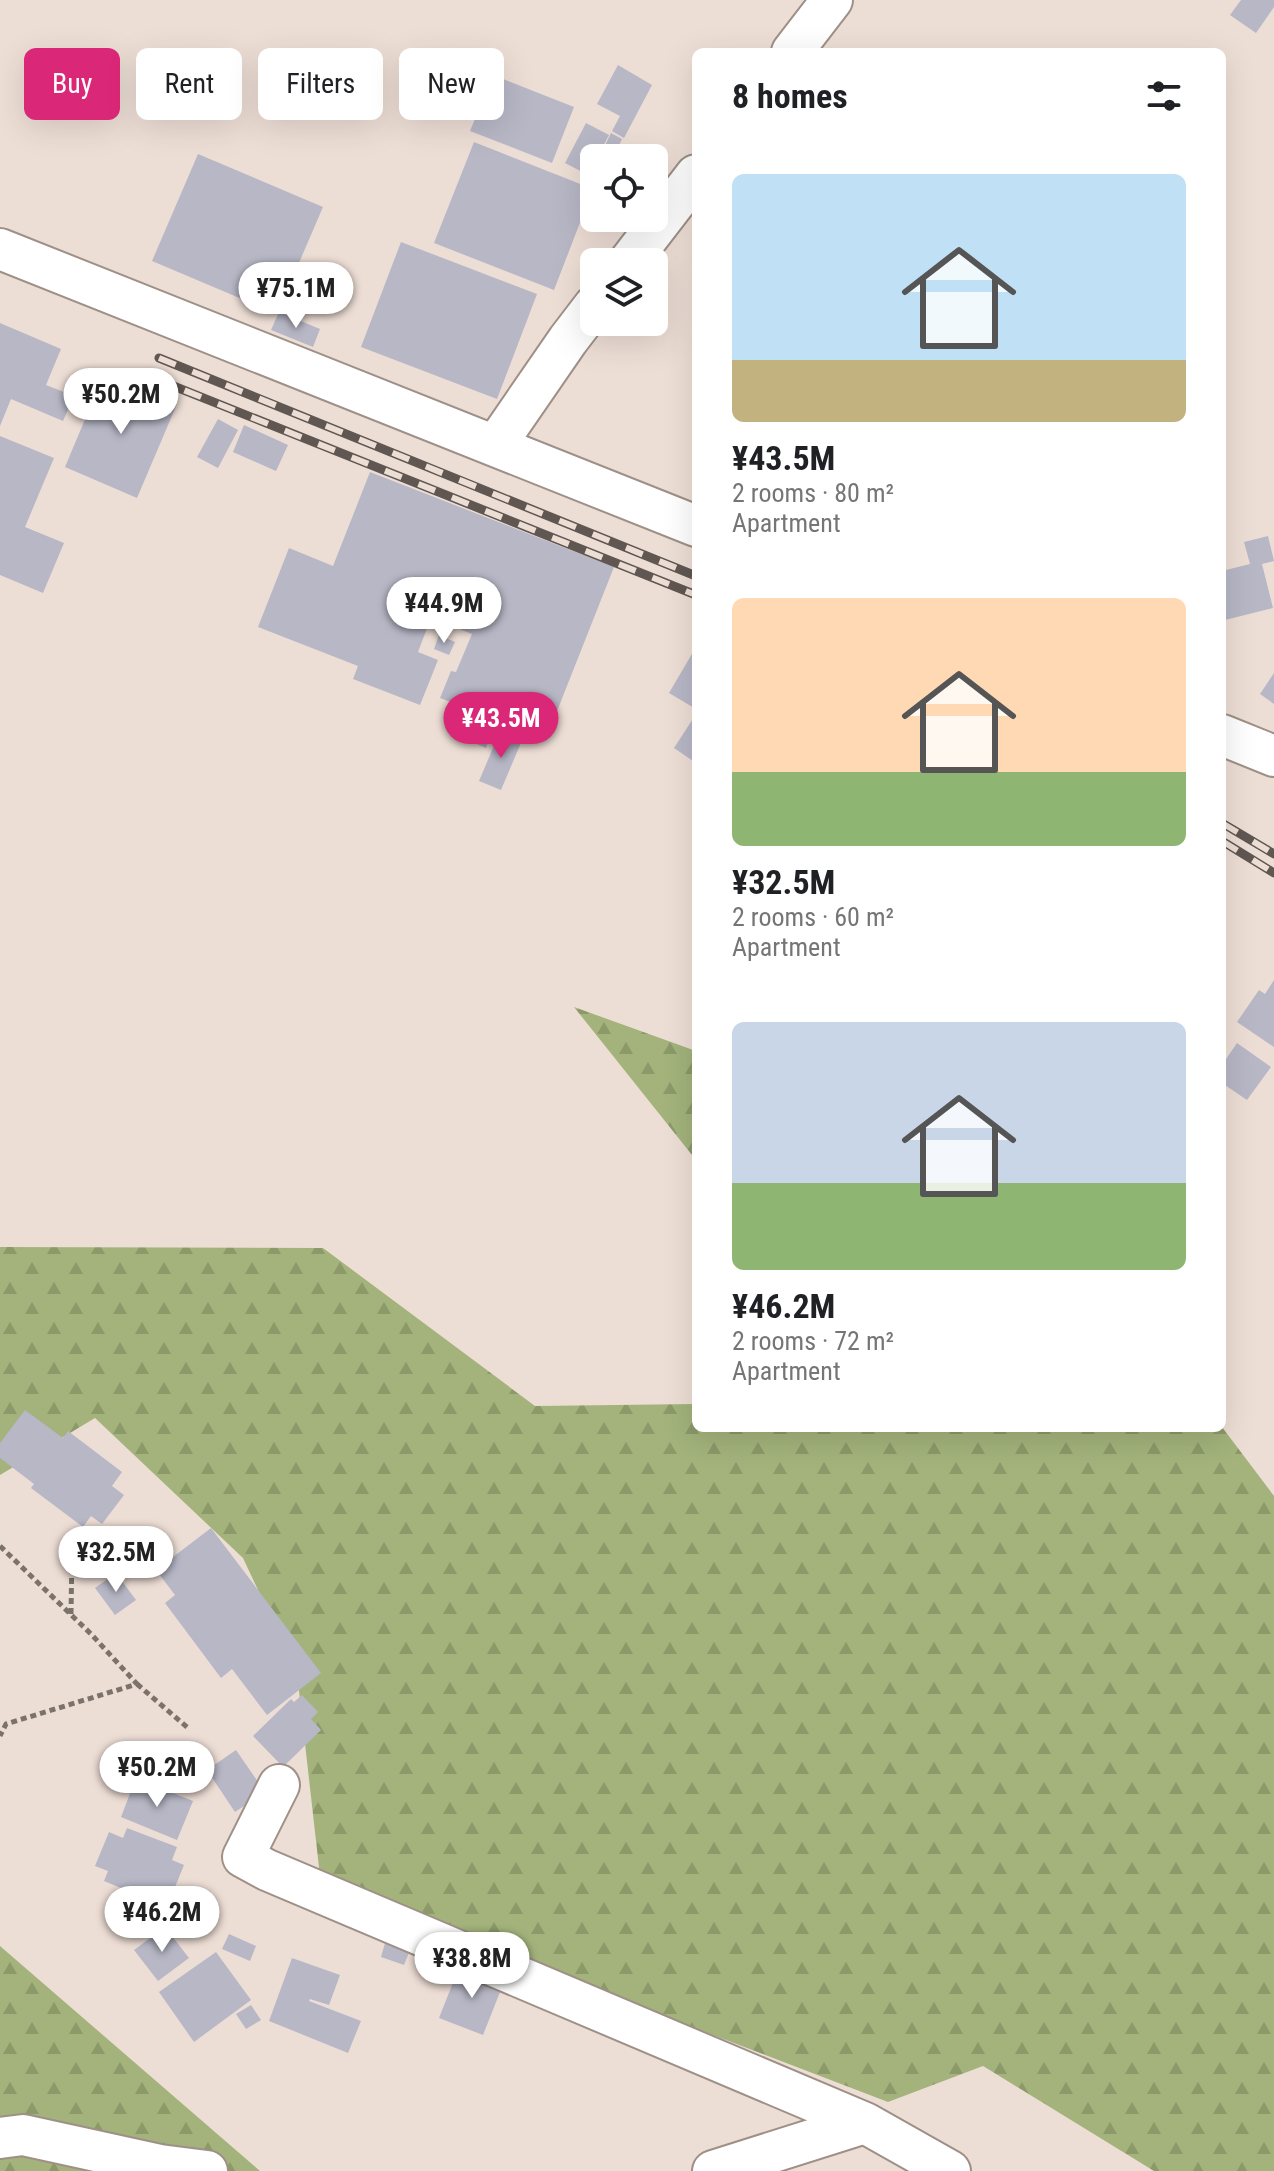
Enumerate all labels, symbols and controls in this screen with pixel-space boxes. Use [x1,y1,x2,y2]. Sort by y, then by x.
chip: Buy [24,48,120,120]
chip: Rent [136,48,242,120]
chip: Filters [258,48,383,120]
chip: New [399,48,504,120]
icon: filters [1142,74,1186,118]
text: 8 homes [732,76,848,116]
map controls [580,144,668,336]
button: locate [580,144,668,232]
icon: home [887,226,1031,370]
button: layers [580,248,668,336]
pin: ¥75.1M [231,262,361,330]
text: ¥75.1M [256,273,336,303]
pin: ¥50.2M [56,368,186,436]
text: ¥50.2M [81,379,161,409]
text: ¥43.5M [732,438,835,478]
text: 2 rooms · 80 m² [732,478,894,508]
text: Apartment [732,508,841,538]
pin: ¥44.9M [379,577,509,645]
text: ¥44.9M [404,588,484,618]
icon: home [887,650,1031,794]
pin: ¥43.5M [436,692,566,760]
text: ¥43.5M [461,703,541,733]
text: ¥32.5M [732,862,835,902]
text: 2 rooms · 60 m² [732,902,894,932]
text: Apartment [732,932,841,962]
icon: home [887,1074,1031,1218]
text: ¥46.2M [732,1286,835,1326]
text: 2 rooms · 72 m² [732,1326,894,1356]
text: Apartment [732,1356,841,1386]
pin: ¥32.5M [51,1526,181,1594]
text: ¥32.5M [76,1537,156,1567]
pin: ¥50.2M [92,1741,222,1809]
text: ¥50.2M [117,1752,197,1782]
pin: ¥46.2M [97,1886,227,1954]
text: ¥46.2M [122,1897,202,1927]
pin: ¥38.8M [407,1932,537,2000]
text: ¥38.8M [432,1943,512,1973]

